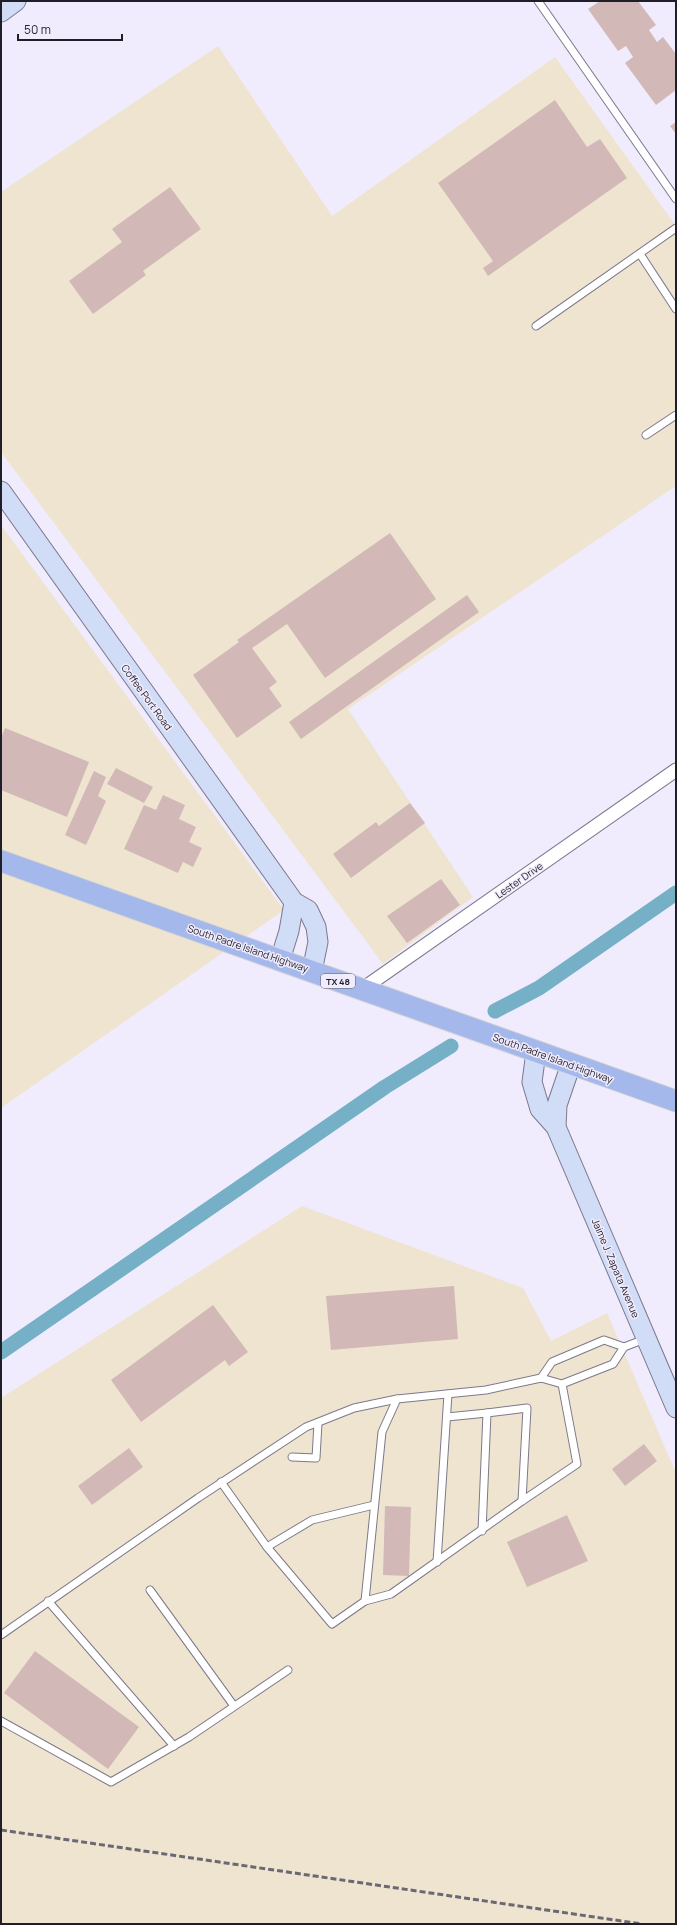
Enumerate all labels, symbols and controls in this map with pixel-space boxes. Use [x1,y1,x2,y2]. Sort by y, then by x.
scale bar [18,16,122,42]
text: 50 m [24,21,51,38]
street label: Coffee Port Road [118,661,176,733]
street label: Lester Drive [493,858,546,901]
street label: South Padre Island Highway [186,921,311,976]
road number: TX 48 [321,974,355,988]
street label: South Padre Island Highway [491,1030,616,1087]
street label: Jaime J. Zapata Avenue [589,1216,643,1320]

